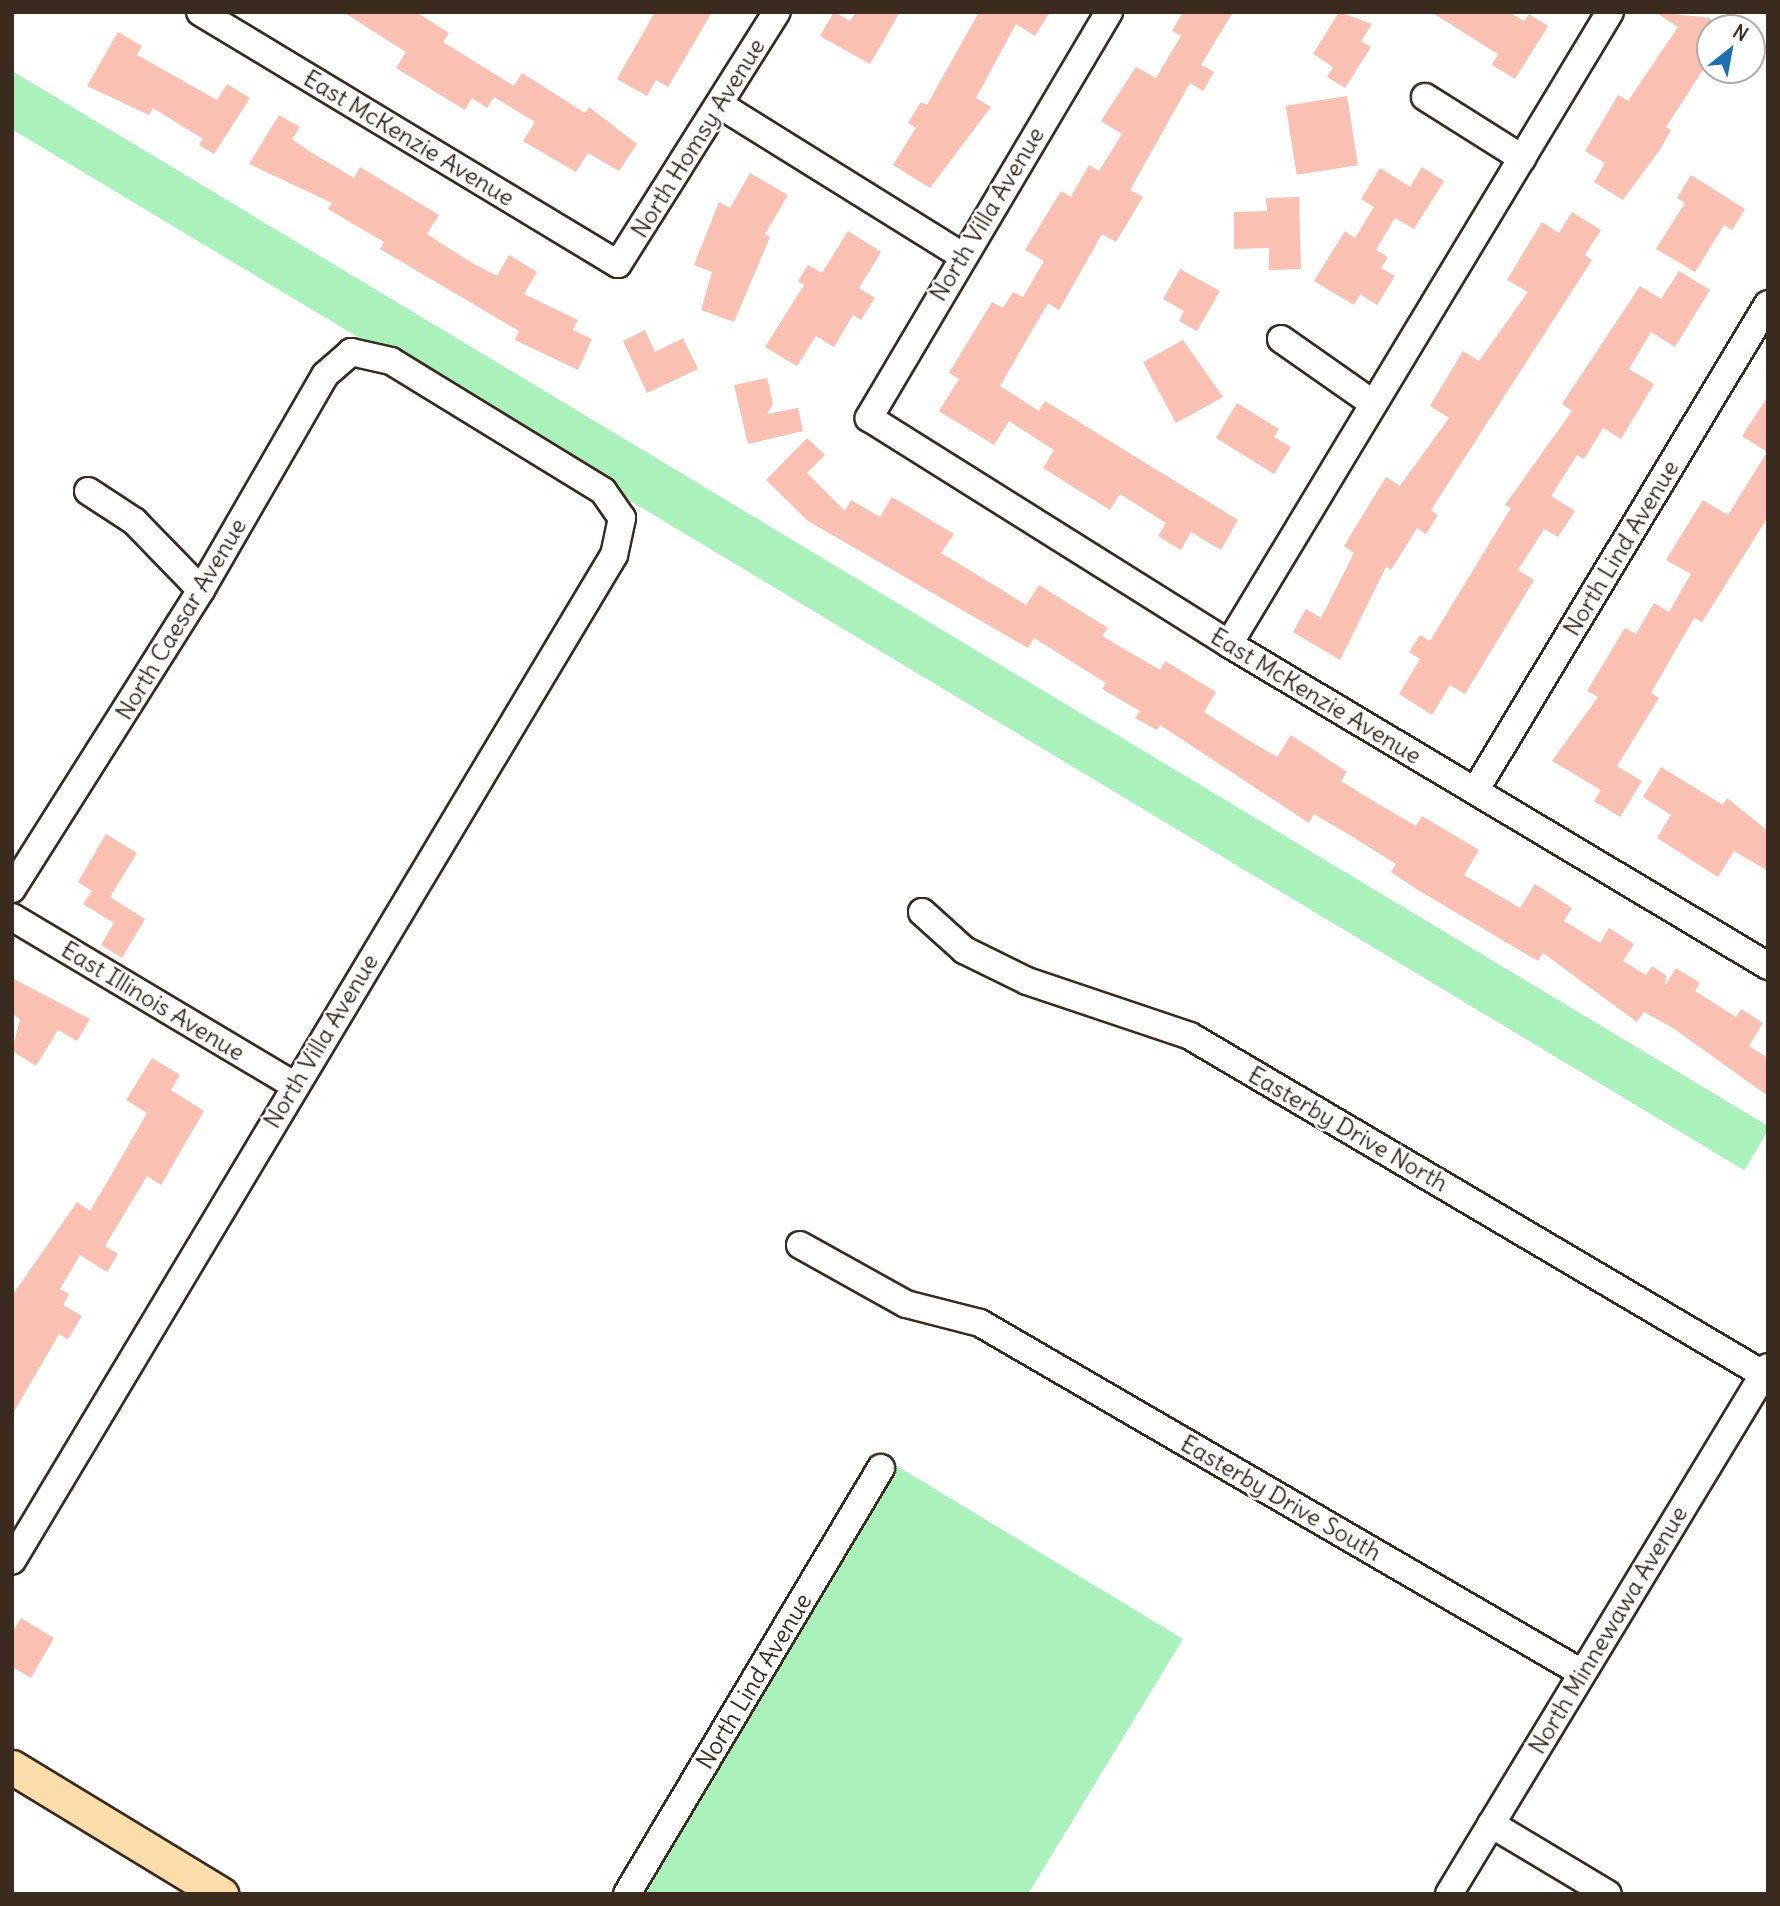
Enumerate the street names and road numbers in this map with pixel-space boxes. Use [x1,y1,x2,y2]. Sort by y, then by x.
street label: North Homsy Avenue [625,33,771,243]
street label: East McKenzie Avenue [298,64,520,212]
street label: North Villa Avenue [924,122,1050,306]
street label: North Lind Avenue [1557,455,1685,641]
street label: North Caesar Avenue [109,513,253,725]
street label: East McKenzie Avenue [1205,622,1427,770]
street label: East Illinois Avenue [56,935,250,1067]
street label: North Villa Avenue [258,949,384,1133]
street label: Easterby Drive North [1243,1060,1453,1198]
street label: Easterby Drive South [1176,1429,1386,1567]
street label: North Minnewawa Avenue [1523,1501,1693,1759]
street label: North Lind Avenue [690,1588,818,1774]

